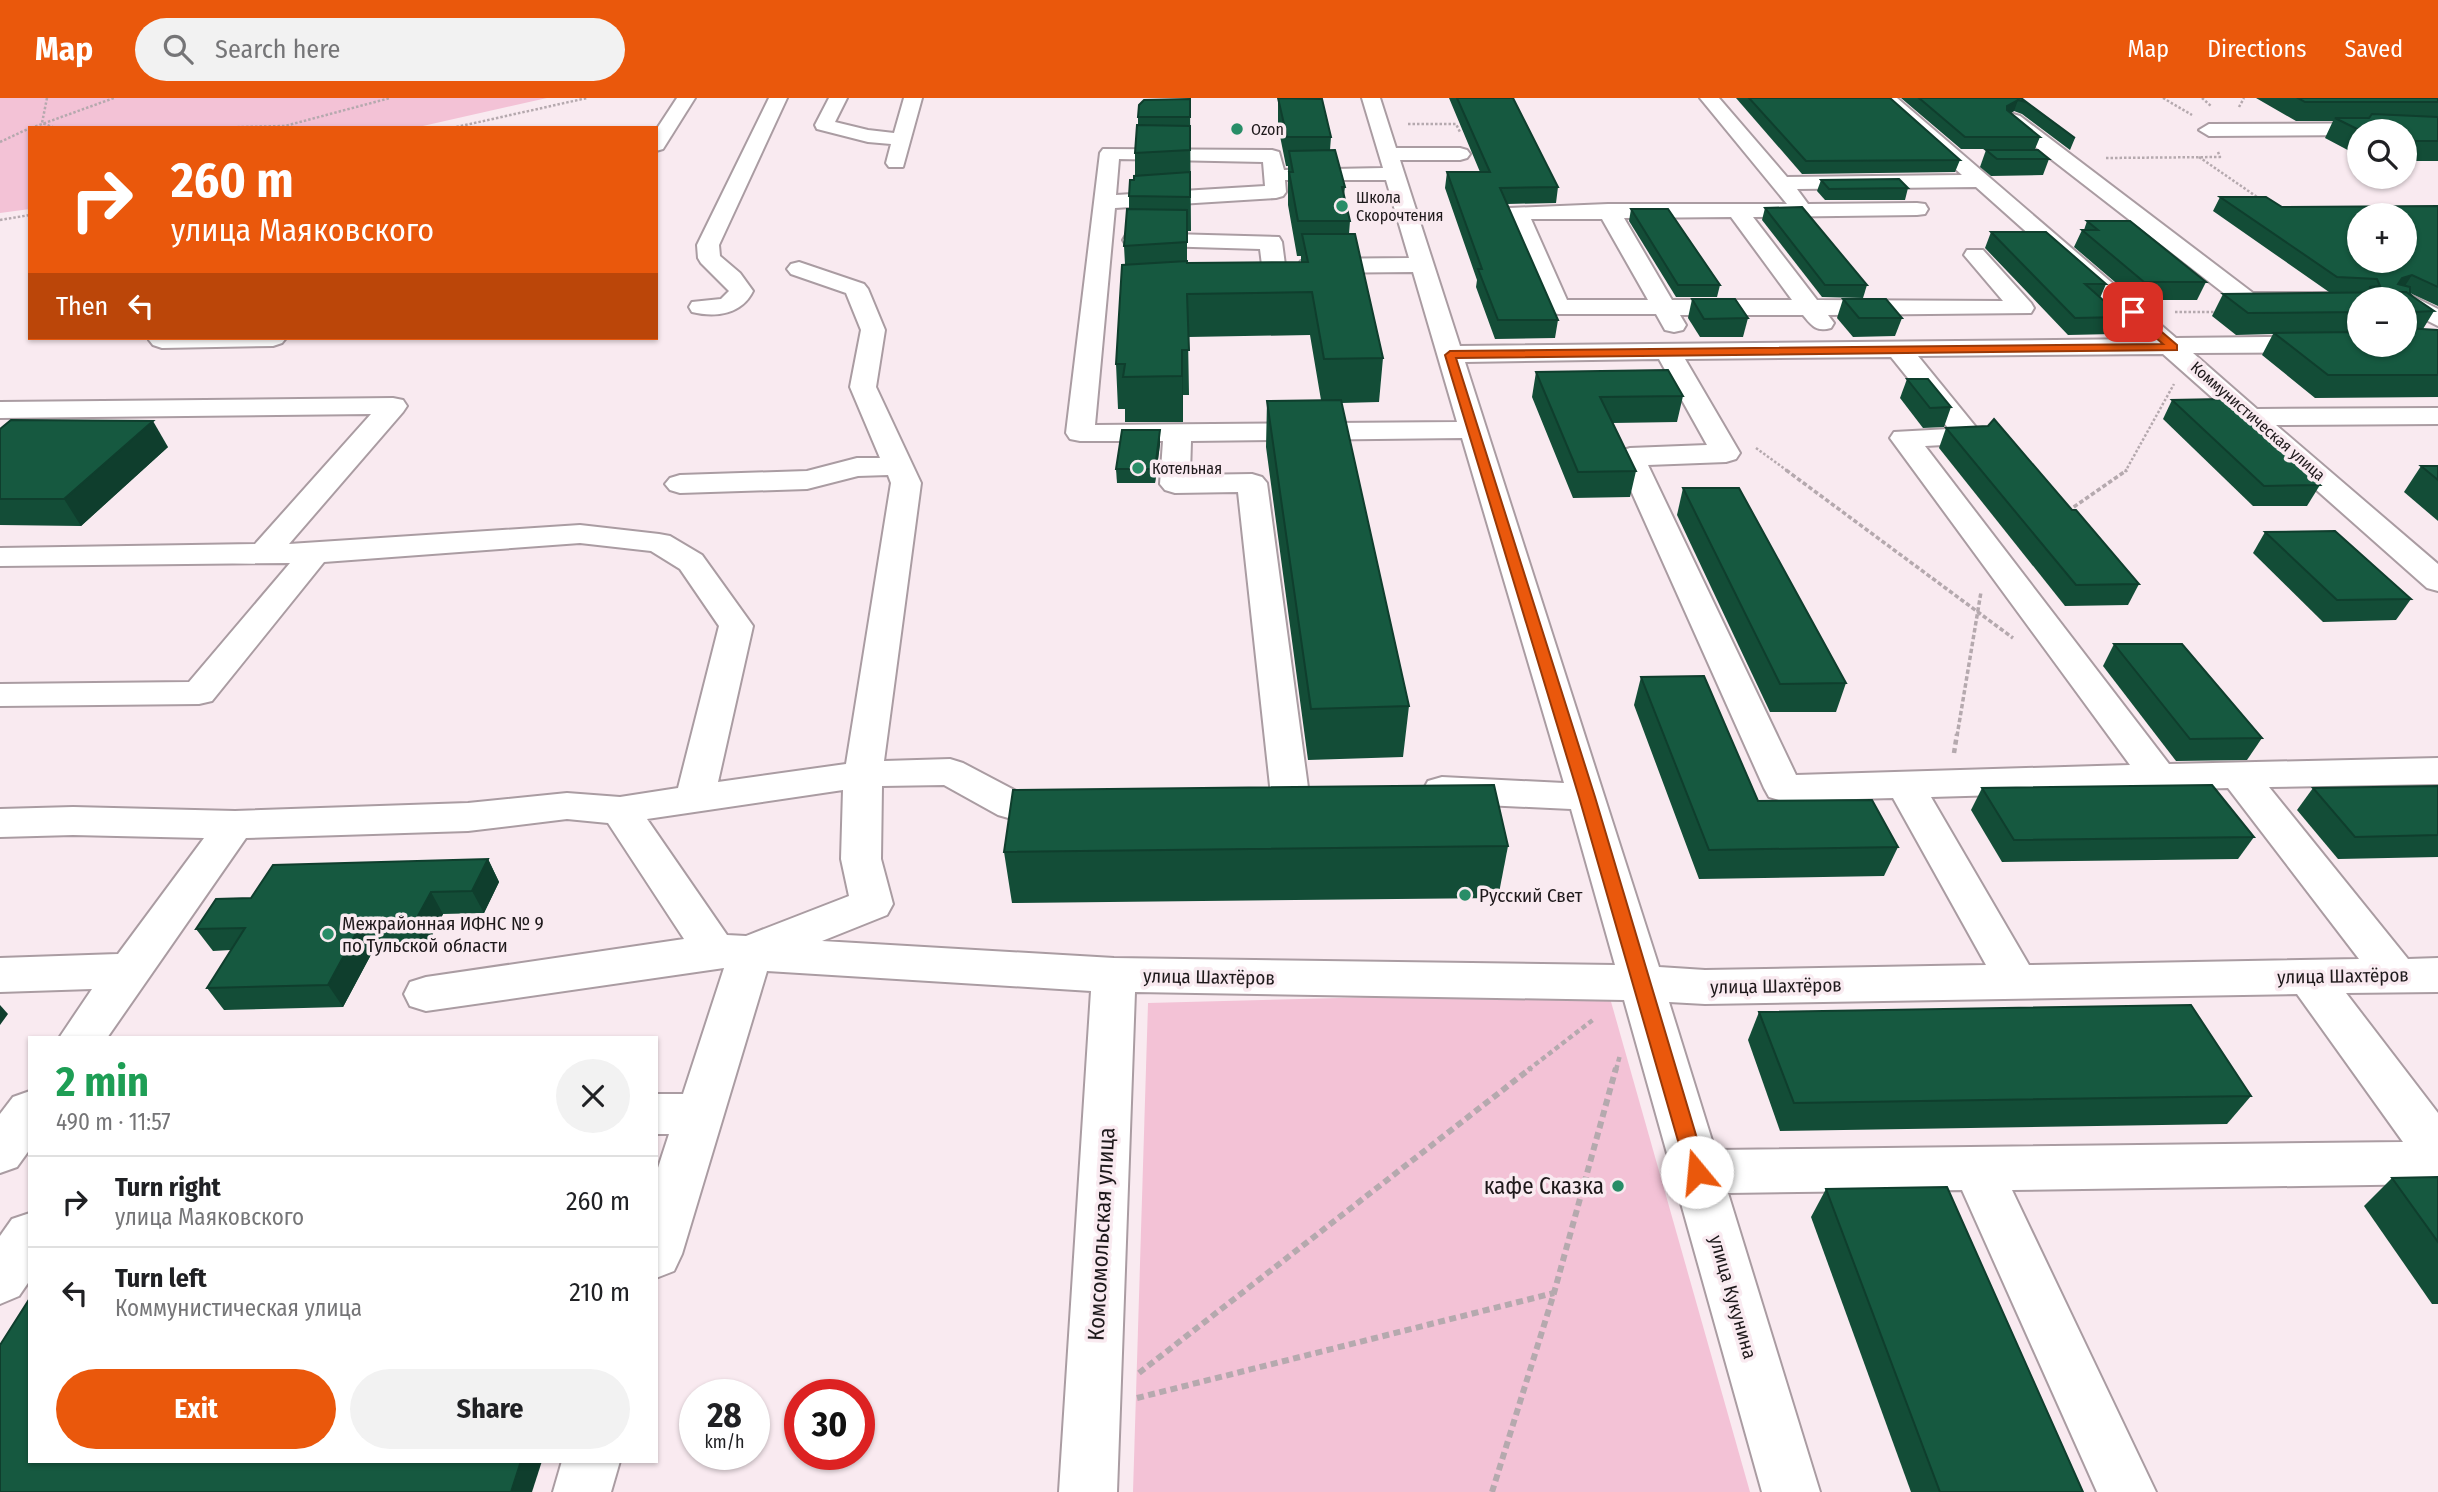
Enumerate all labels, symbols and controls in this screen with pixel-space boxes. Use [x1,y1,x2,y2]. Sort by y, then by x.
search box [135,18,625,81]
text: Map [35,29,93,69]
icon: search [159,30,197,68]
text: Search here [215,34,340,65]
text: Map [2128,35,2169,63]
text: Directions [2207,35,2306,63]
text: Saved [2344,35,2403,63]
map controls [2347,119,2417,357]
button: search [2347,119,2417,189]
place label: Ozon [1251,120,1284,139]
marker: Ozon [1229,121,1245,137]
text: 260 m [171,151,294,210]
icon: right [56,154,147,245]
place label: Школа Скорочтения [1356,188,1444,225]
marker: Школа Скорочтения [1334,198,1350,214]
button: + [2347,203,2417,273]
text: улица Маяковского [171,211,434,249]
pin [2103,282,2163,342]
icon: left [122,287,160,325]
button: − [2347,287,2417,357]
text: Then [56,291,108,322]
icon: arrive [2114,293,2152,331]
street label: Коммунистическая улица [2187,357,2329,485]
place label: Котельная [1152,459,1222,478]
marker: Котельная [1130,460,1146,476]
place label: Русский Свет [1479,884,1583,907]
marker: Русский Свет [1457,887,1473,903]
place label: Межрайонная ИФНС № 9 по Тульской области [342,912,544,957]
marker: Межрайонная ИФНС № 9 по Тульской области [320,926,336,942]
street label: улица Шахтёров [2277,963,2409,989]
street label: улица Шахтёров [1143,964,1275,990]
street label: улица Шахтёров [1710,973,1842,999]
text: 2 min [56,1057,149,1107]
button: close [556,1059,630,1133]
text: 490 m · 11:57 [56,1108,171,1136]
street label: Комсомольская улица [1081,1126,1121,1342]
position arrow [1660,1135,1734,1209]
text: Turn right [115,1172,221,1203]
place label: кафе Сказка [1484,1172,1604,1200]
marker: кафе Сказка [1610,1178,1626,1194]
icon: right [56,1183,94,1221]
text: 260 m [566,1186,630,1217]
text: улица Маяковского [115,1203,304,1231]
street label: улица Кукунина [1704,1232,1762,1362]
text: Turn left [115,1263,207,1294]
icon: left [56,1274,94,1312]
text: 210 m [569,1277,630,1308]
text: Коммунистическая улица [115,1294,362,1322]
button: Exit [56,1369,336,1449]
button: Share [350,1369,630,1449]
speed limit sign: 30 [784,1379,875,1470]
text: 28 [707,1394,742,1436]
text: km/h [704,1431,745,1453]

